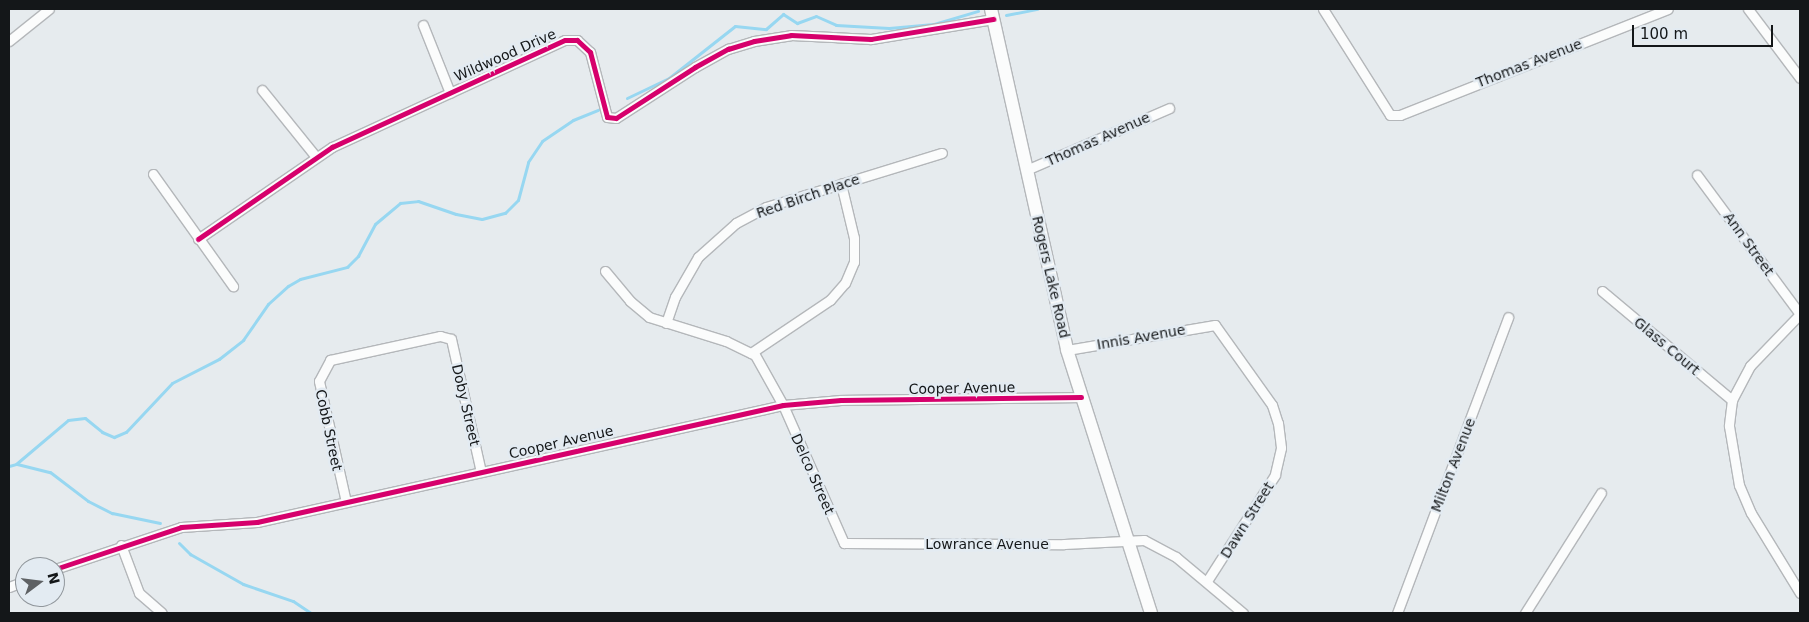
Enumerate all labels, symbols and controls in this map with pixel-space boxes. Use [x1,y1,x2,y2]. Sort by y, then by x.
scale bar [1634,15,1775,47]
street label: Wildwood Drive [452,25,558,85]
text: 100 m [1640,25,1688,43]
street label: Thomas Avenue [1474,35,1584,91]
street label: Thomas Avenue [1043,109,1153,169]
street label: Red Birch Place [754,170,862,222]
street label: Ann Street [1720,209,1778,279]
street label: Rogers Lake Road [1029,214,1073,340]
street label: Glass Court [1631,314,1703,378]
street label: Innis Avenue [1095,321,1187,353]
street label: Doby Street [448,362,484,448]
street label: Cooper Avenue [909,379,1015,397]
street label: Cobb Street [312,388,346,472]
street label: Milton Avenue [1427,416,1479,514]
street label: Cooper Avenue [507,422,615,462]
street label: Delco Street [788,431,838,517]
street label: Dawn Street [1217,479,1277,561]
street label: Lowrance Avenue [925,536,1049,552]
north arrow [15,557,65,607]
text: N [44,571,63,586]

